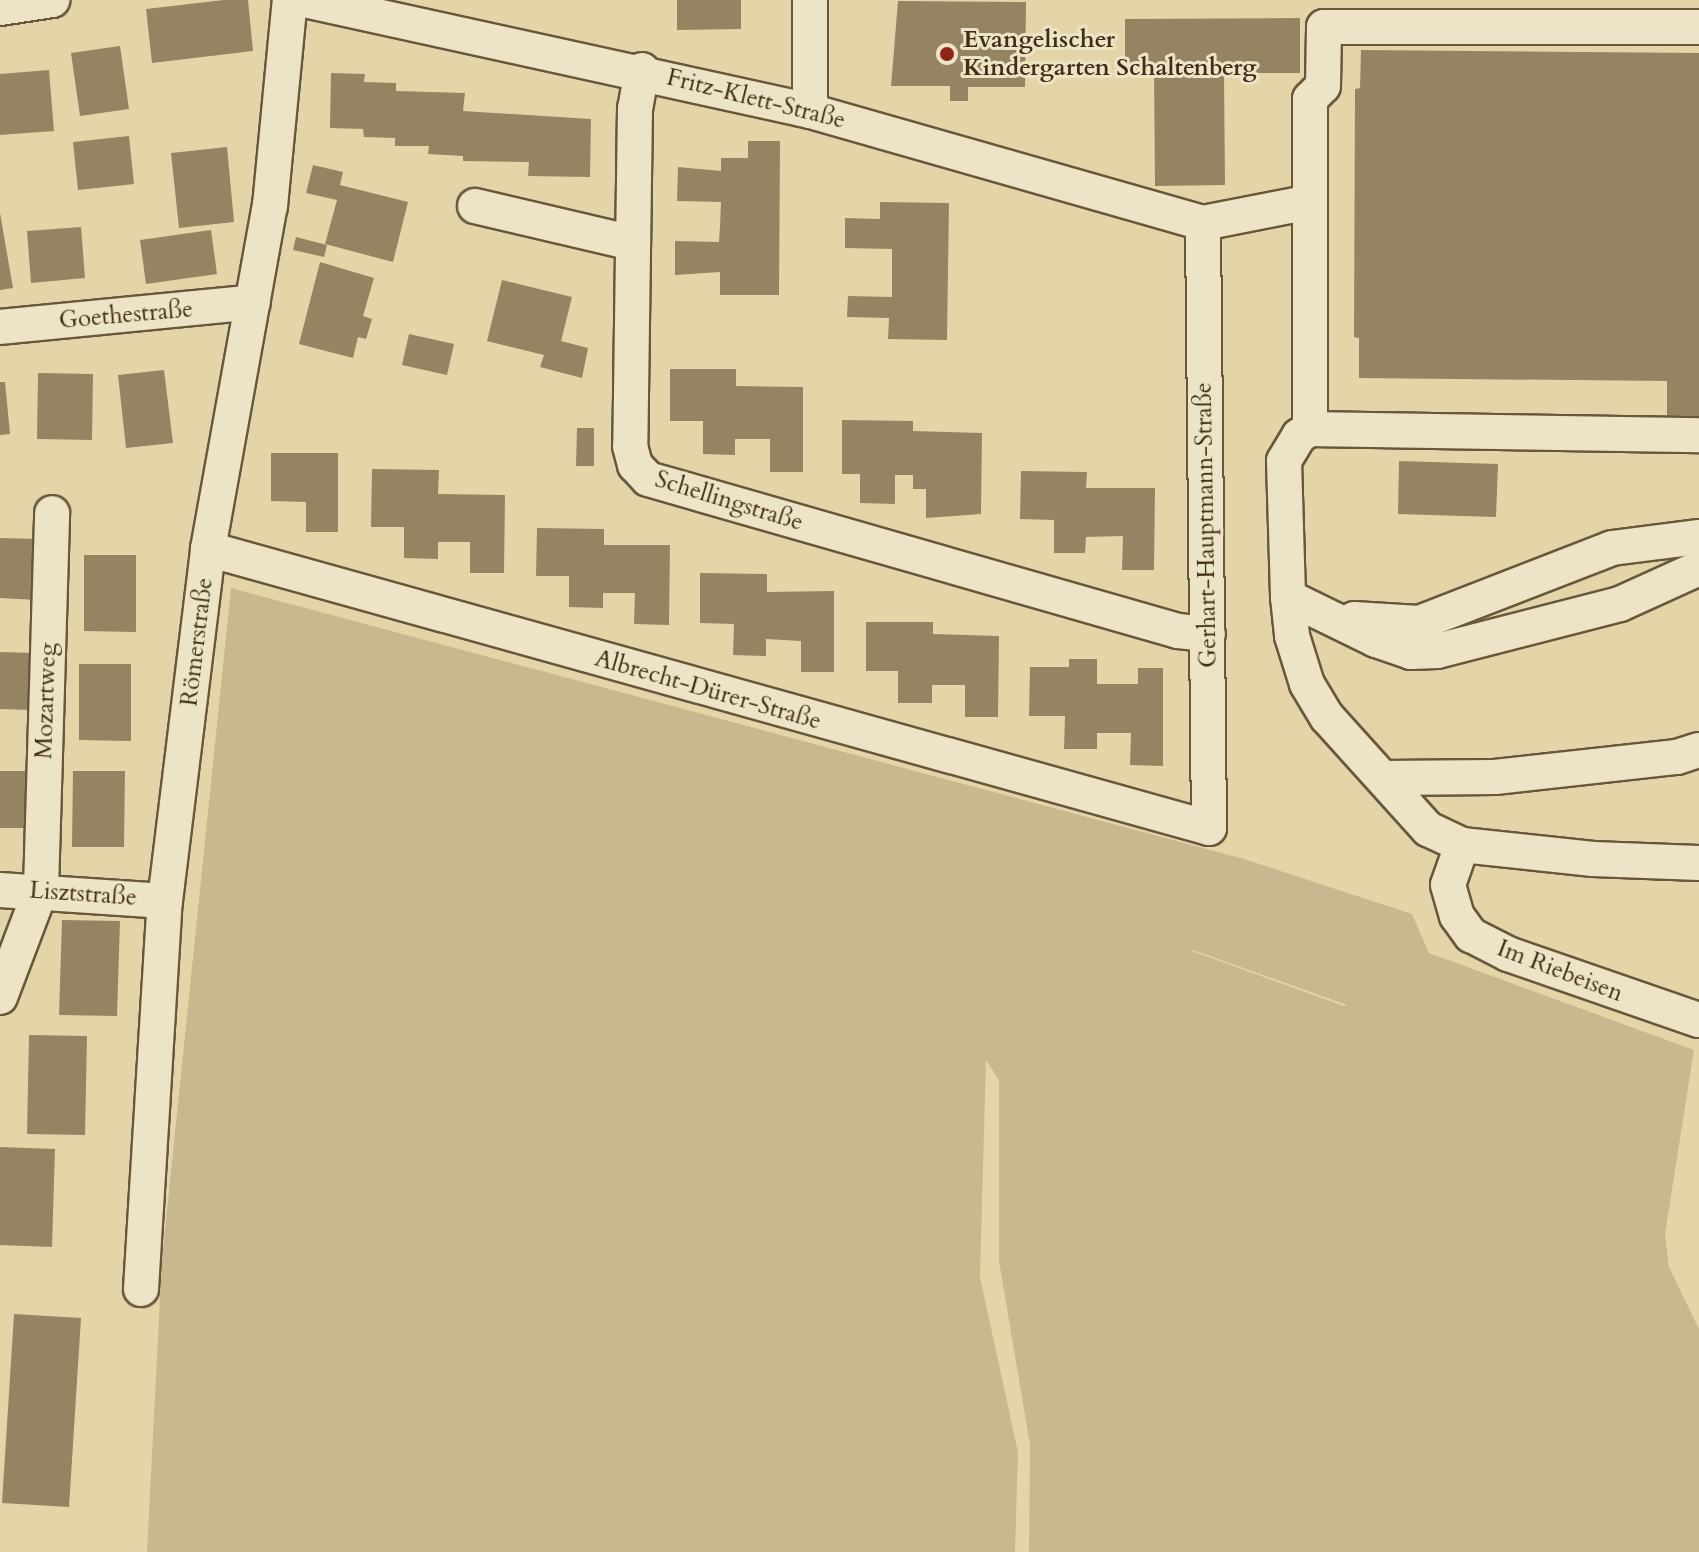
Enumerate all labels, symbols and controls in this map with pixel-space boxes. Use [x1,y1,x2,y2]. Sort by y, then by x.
place label: Evangelischer Kindergarten Schaltenberg [963,26,1257,82]
marker: Evangelischer Kindergarten Schaltenberg [938,45,956,63]
street label: Fritz-Klett-Straße [664,63,848,135]
street label: Goethestraße [58,295,194,335]
street label: Gerhart-Hauptmann-Straße [1189,382,1223,668]
street label: Schellingstraße [652,465,806,537]
street label: Römerstraße [175,576,219,708]
street label: Mozartweg [30,642,62,760]
street label: Albrecht-Dürer-Straße [592,644,824,736]
street label: Lisztstraße [28,876,138,912]
street label: Im Riebeisen [1493,934,1627,1008]

